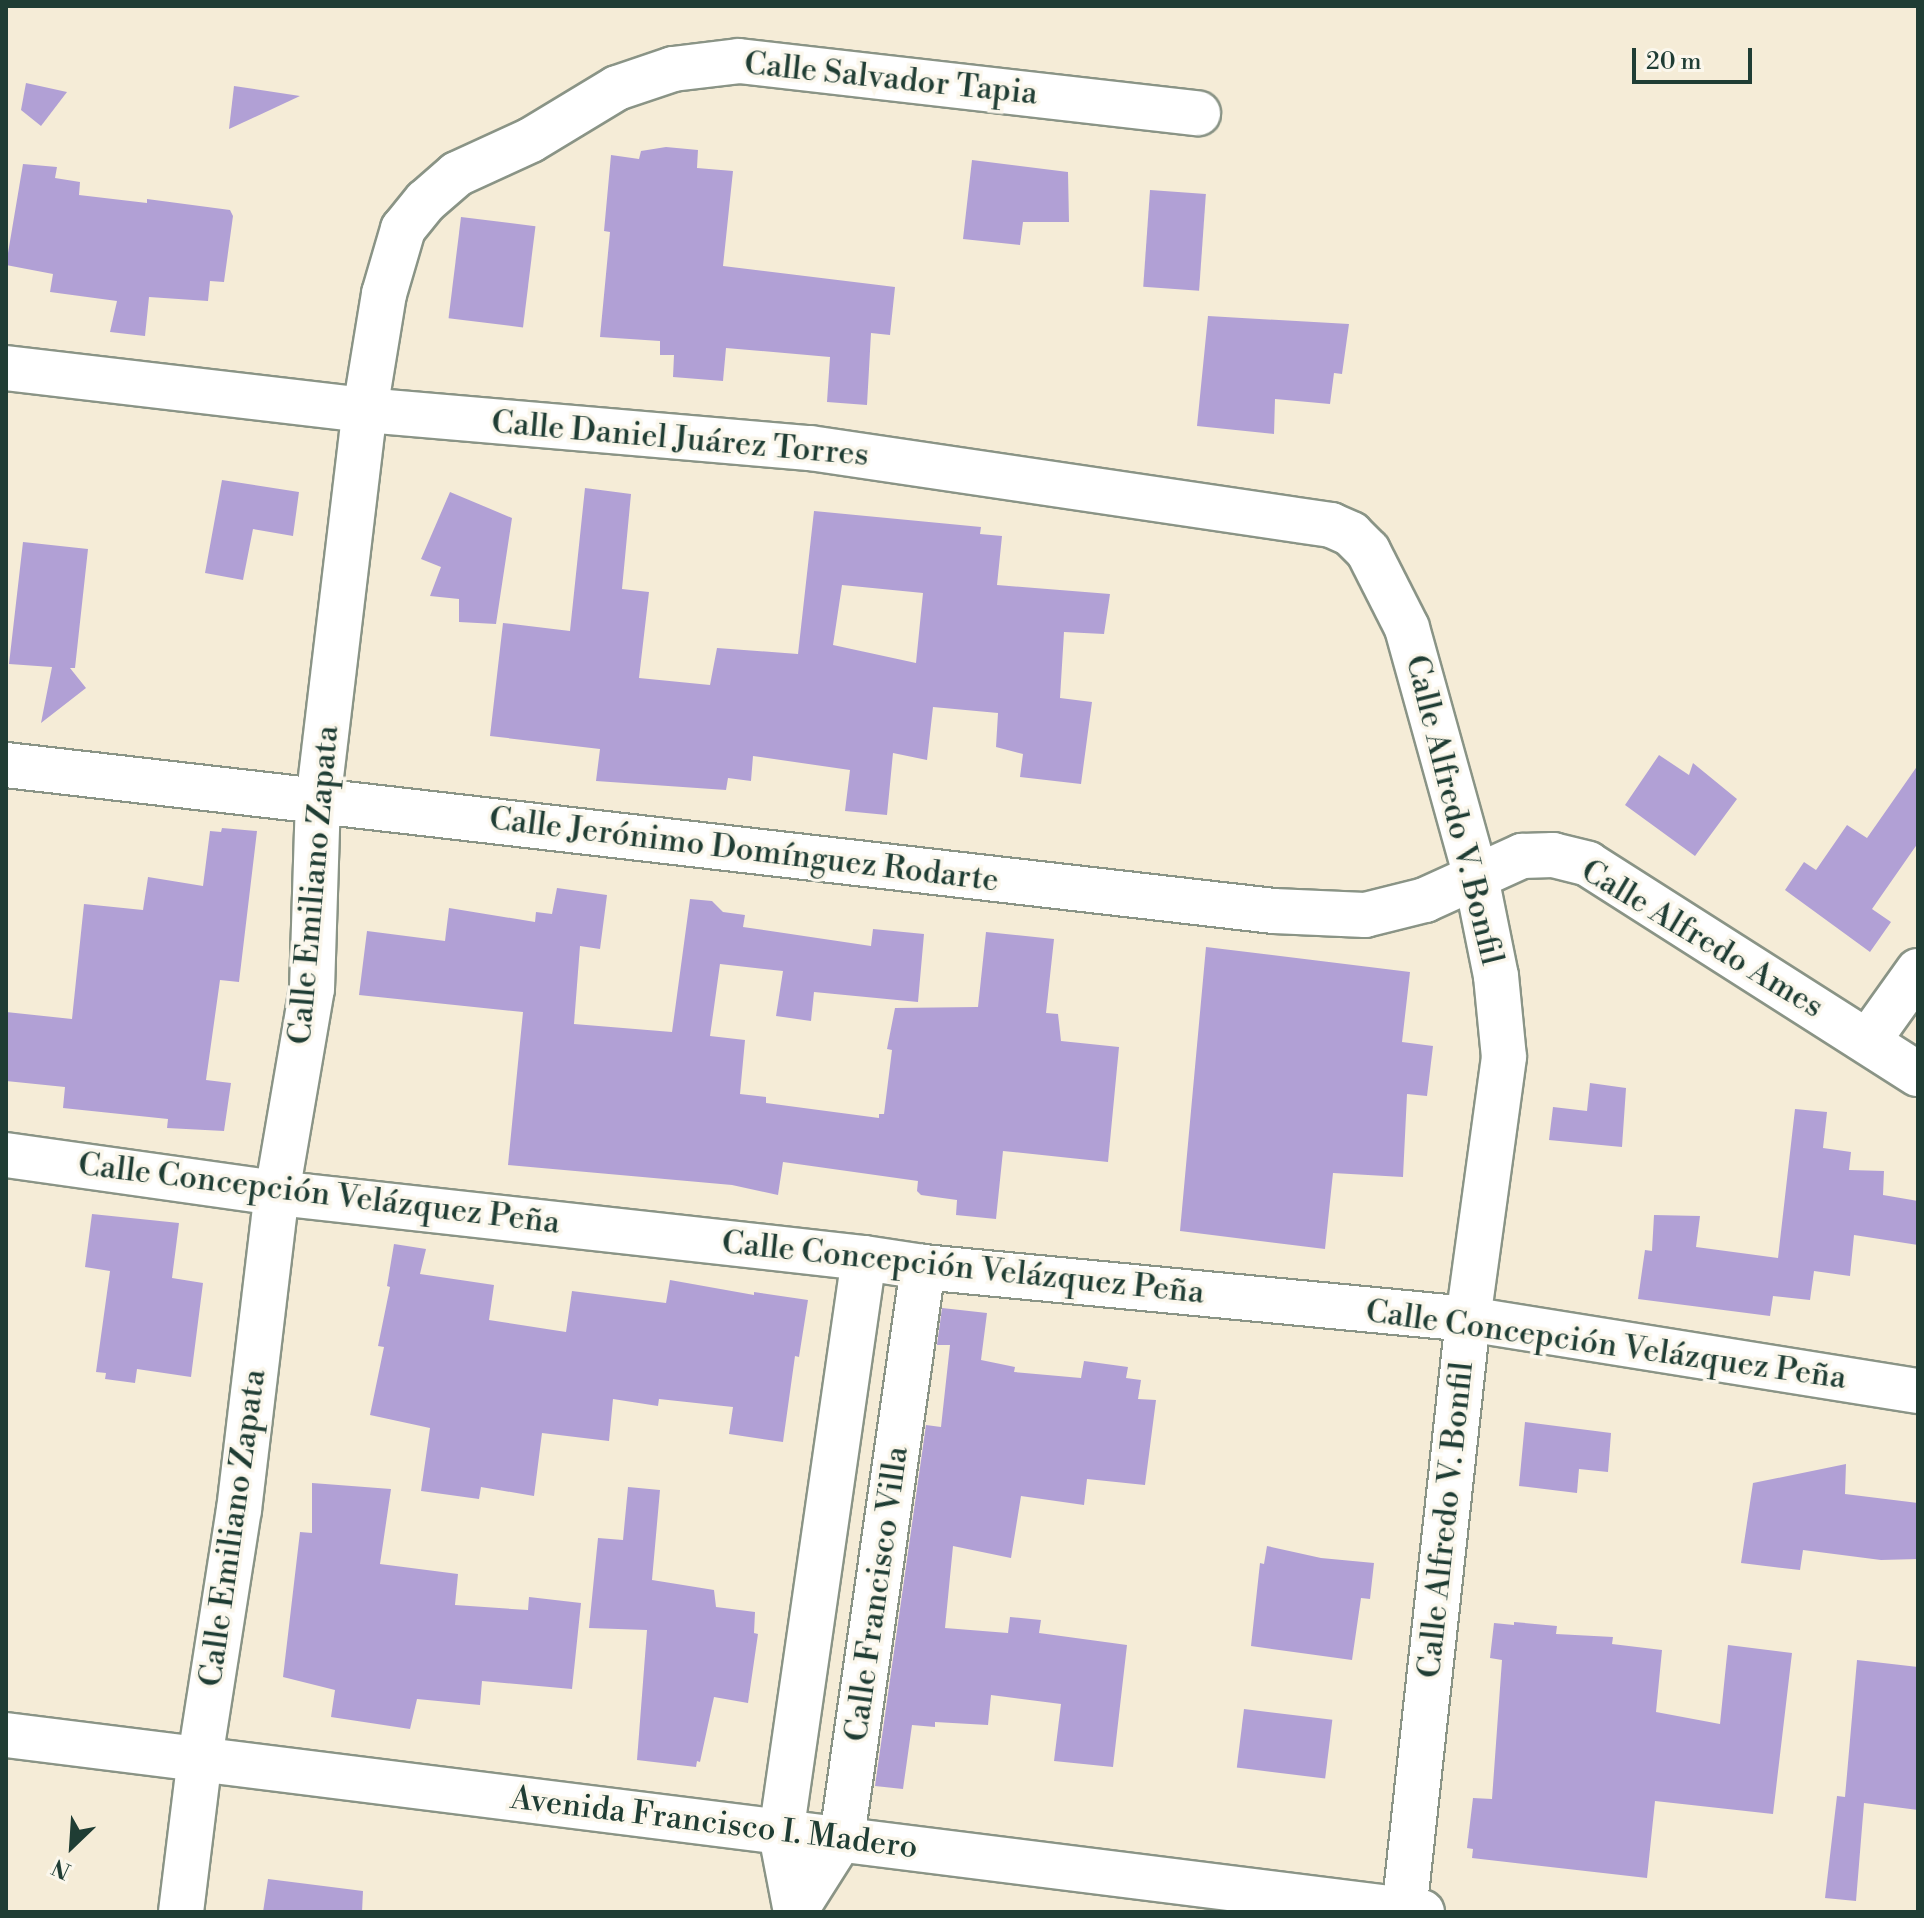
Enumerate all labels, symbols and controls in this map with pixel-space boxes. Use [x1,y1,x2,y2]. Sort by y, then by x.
scale bar [1636,32,1756,82]
street label: Calle Salvador Tapia [742,44,1040,114]
text: 20 m [1646,47,1702,77]
street label: Calle Daniel Juárez Torres [490,403,870,475]
street label: Calle Alfredo V. Bonfil [1397,651,1511,969]
street label: Calle Emiliano Zapata [281,724,347,1046]
street label: Calle Jerónimo Domínguez Rodarte [487,800,1001,900]
street label: Calle Alfredo Ames [1574,852,1830,1026]
street label: Calle Concepción Velázquez Peña [76,1145,562,1243]
street label: Calle Concepción Velázquez Peña [720,1224,1206,1312]
street label: Calle Concepción Velázquez Peña [1363,1292,1849,1398]
street label: Calle Alfredo V. Bonfil [1410,1360,1482,1680]
street label: Calle Emiliano Zapata [192,1367,274,1689]
street label: Calle Francisco Villa [837,1444,917,1744]
street label: Avenida Francisco I. Madero [508,1779,920,1867]
north arrow [32,1806,112,1886]
text: N [48,1852,75,1884]

